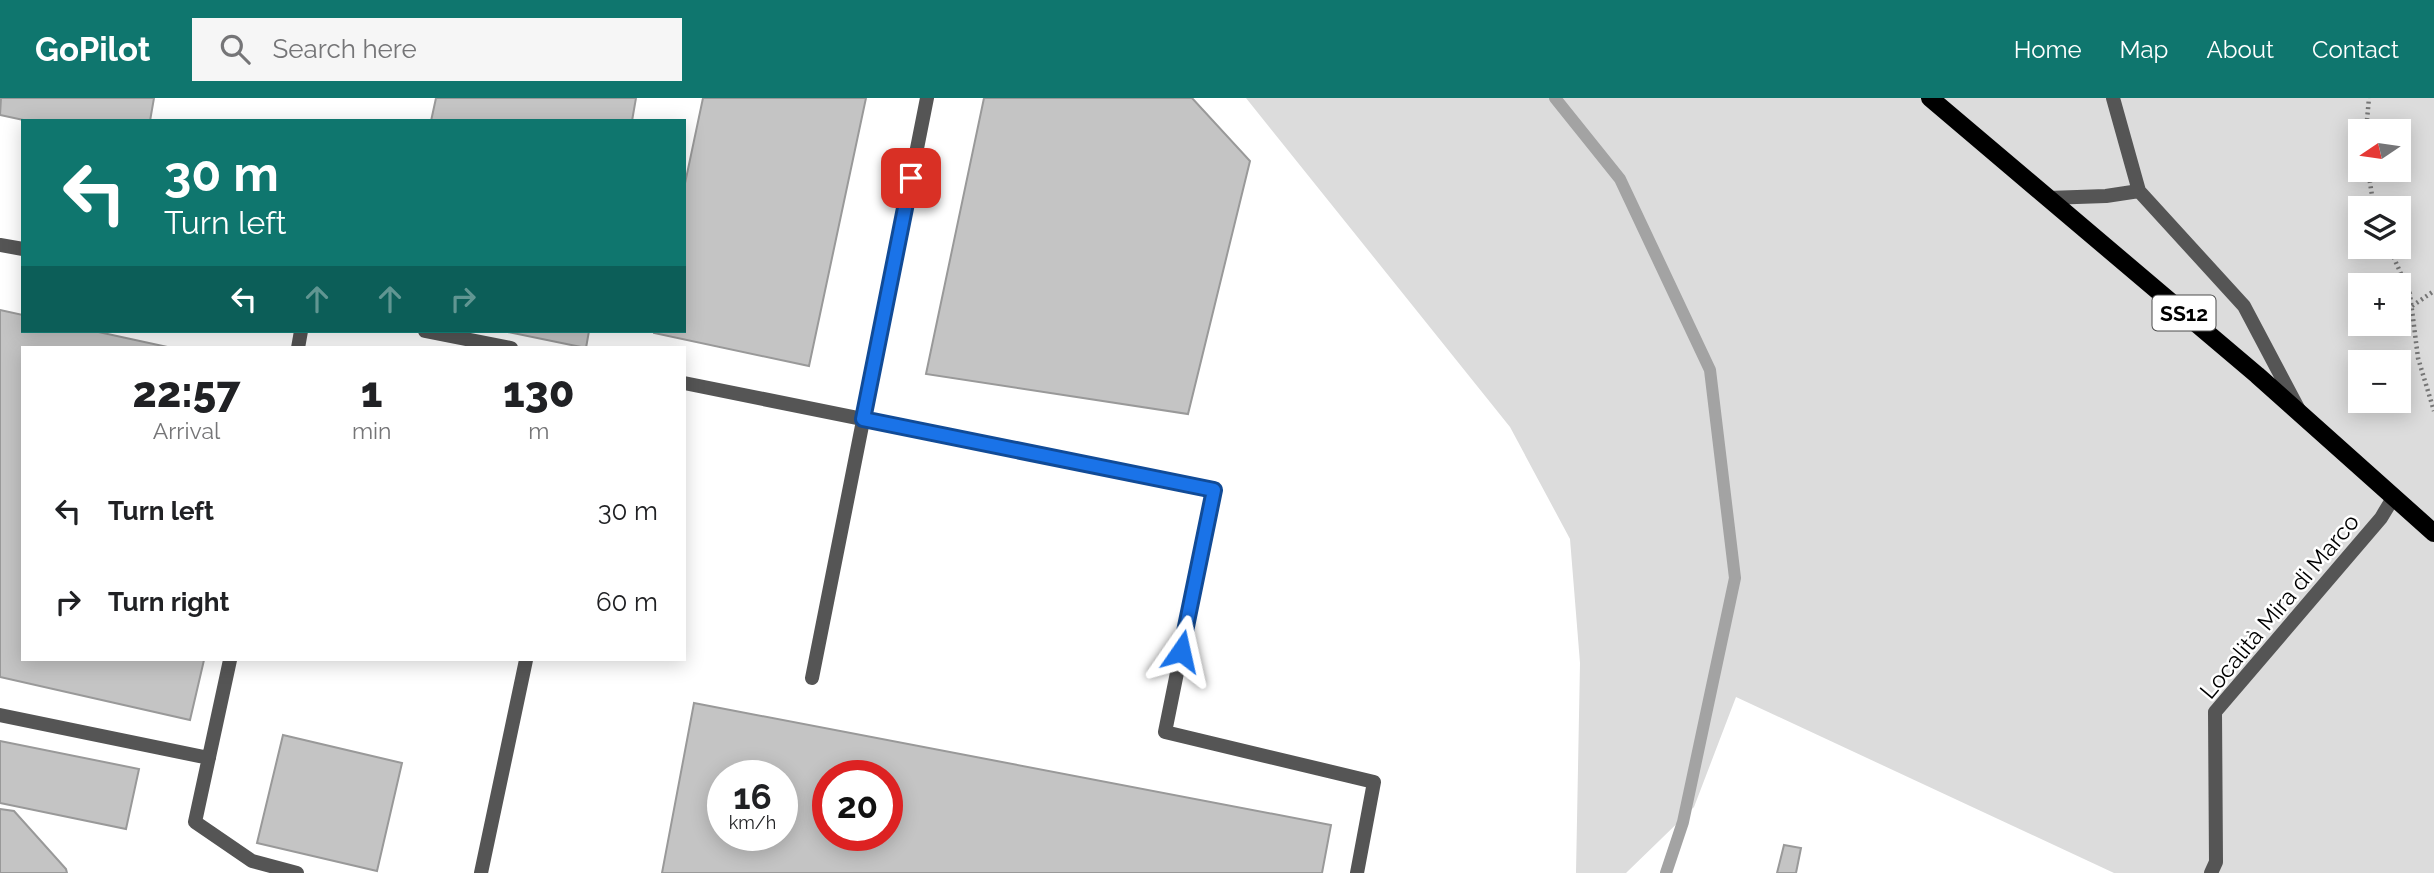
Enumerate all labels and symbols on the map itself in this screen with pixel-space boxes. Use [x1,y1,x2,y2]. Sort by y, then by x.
north arrow [2348,119,2412,182]
pin [881,148,941,208]
road number: SS12 [2152,296,2216,330]
street label: Località Mira di Marco [2194,508,2364,704]
position arrow [1144,614,1218,688]
speed limit sign: 20 [812,760,903,851]

